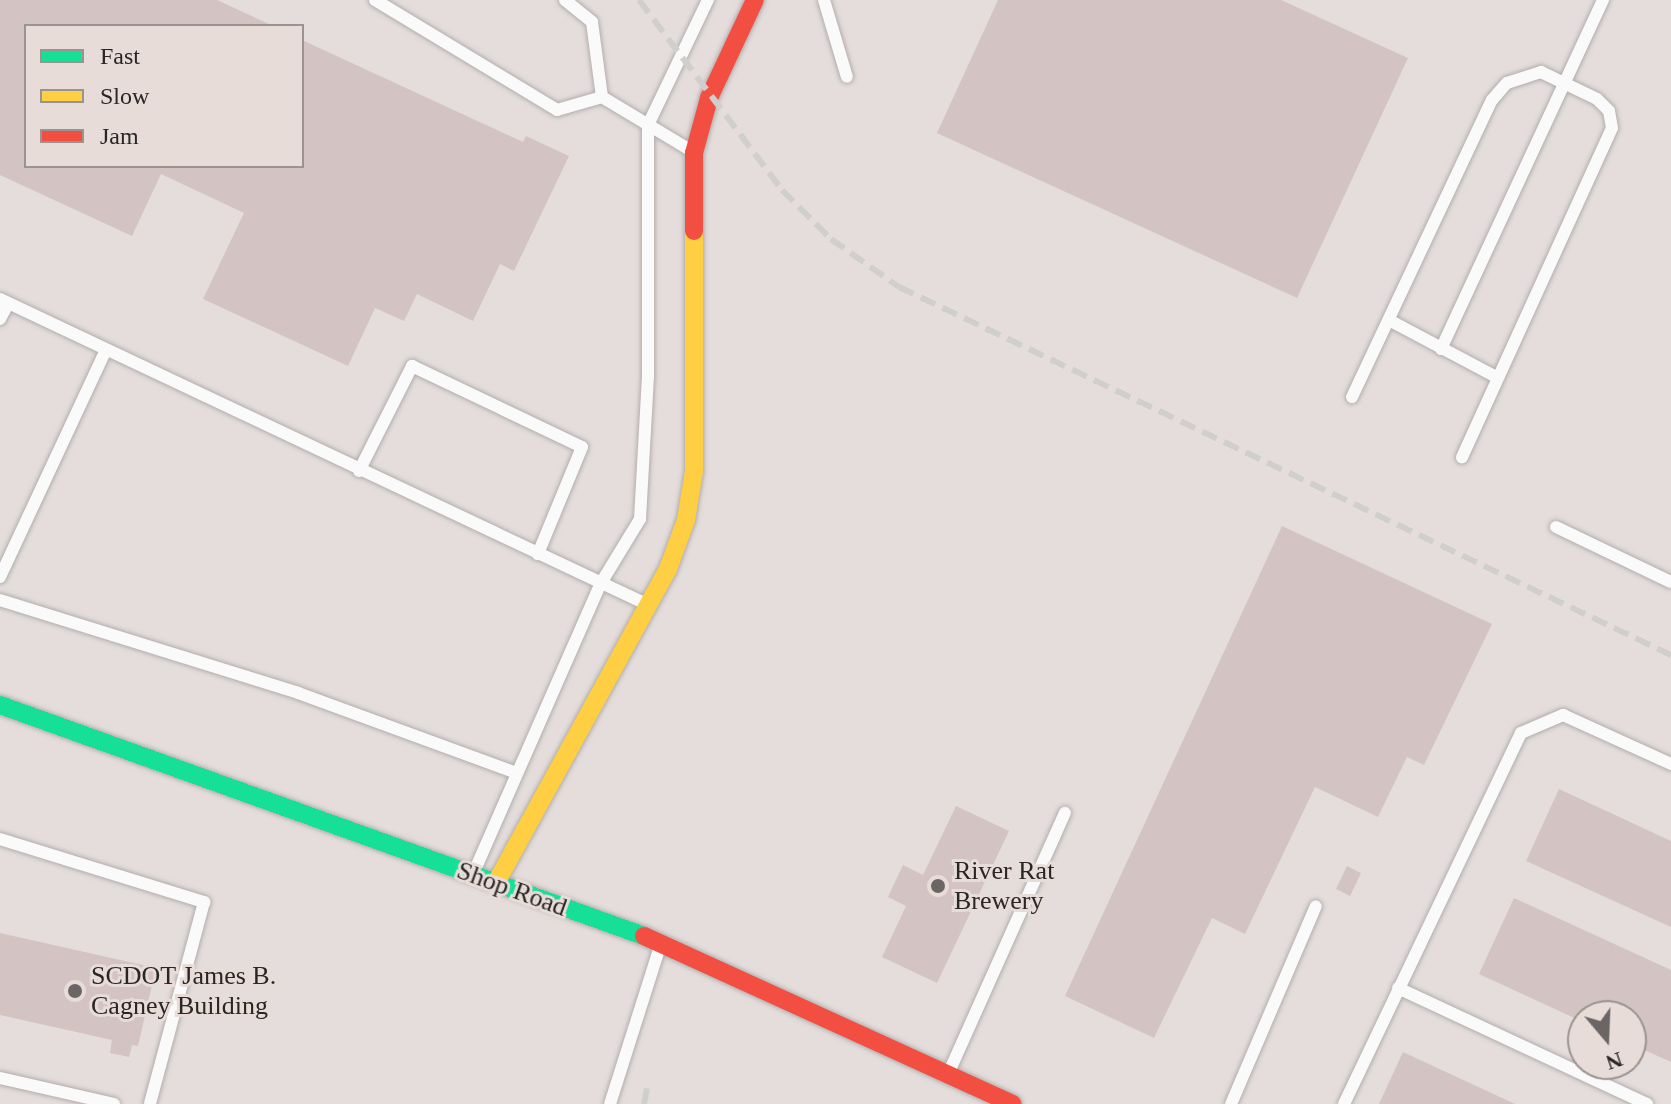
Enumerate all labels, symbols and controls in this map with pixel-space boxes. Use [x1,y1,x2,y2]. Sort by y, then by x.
legend [24,24,304,168]
text: Fast [100,43,140,69]
text: Slow [100,83,149,109]
text: Jam [100,123,139,149]
street label: Shop Road [453,855,571,923]
place label: River Rat Brewery [954,855,1054,916]
marker: River Rat Brewery [929,877,947,895]
place label: SCDOT James B. Cagney Building [91,960,277,1022]
marker: SCDOT James B. Cagney Building [66,982,84,1000]
north arrow [1567,1000,1647,1080]
text: N [1603,1047,1626,1076]

